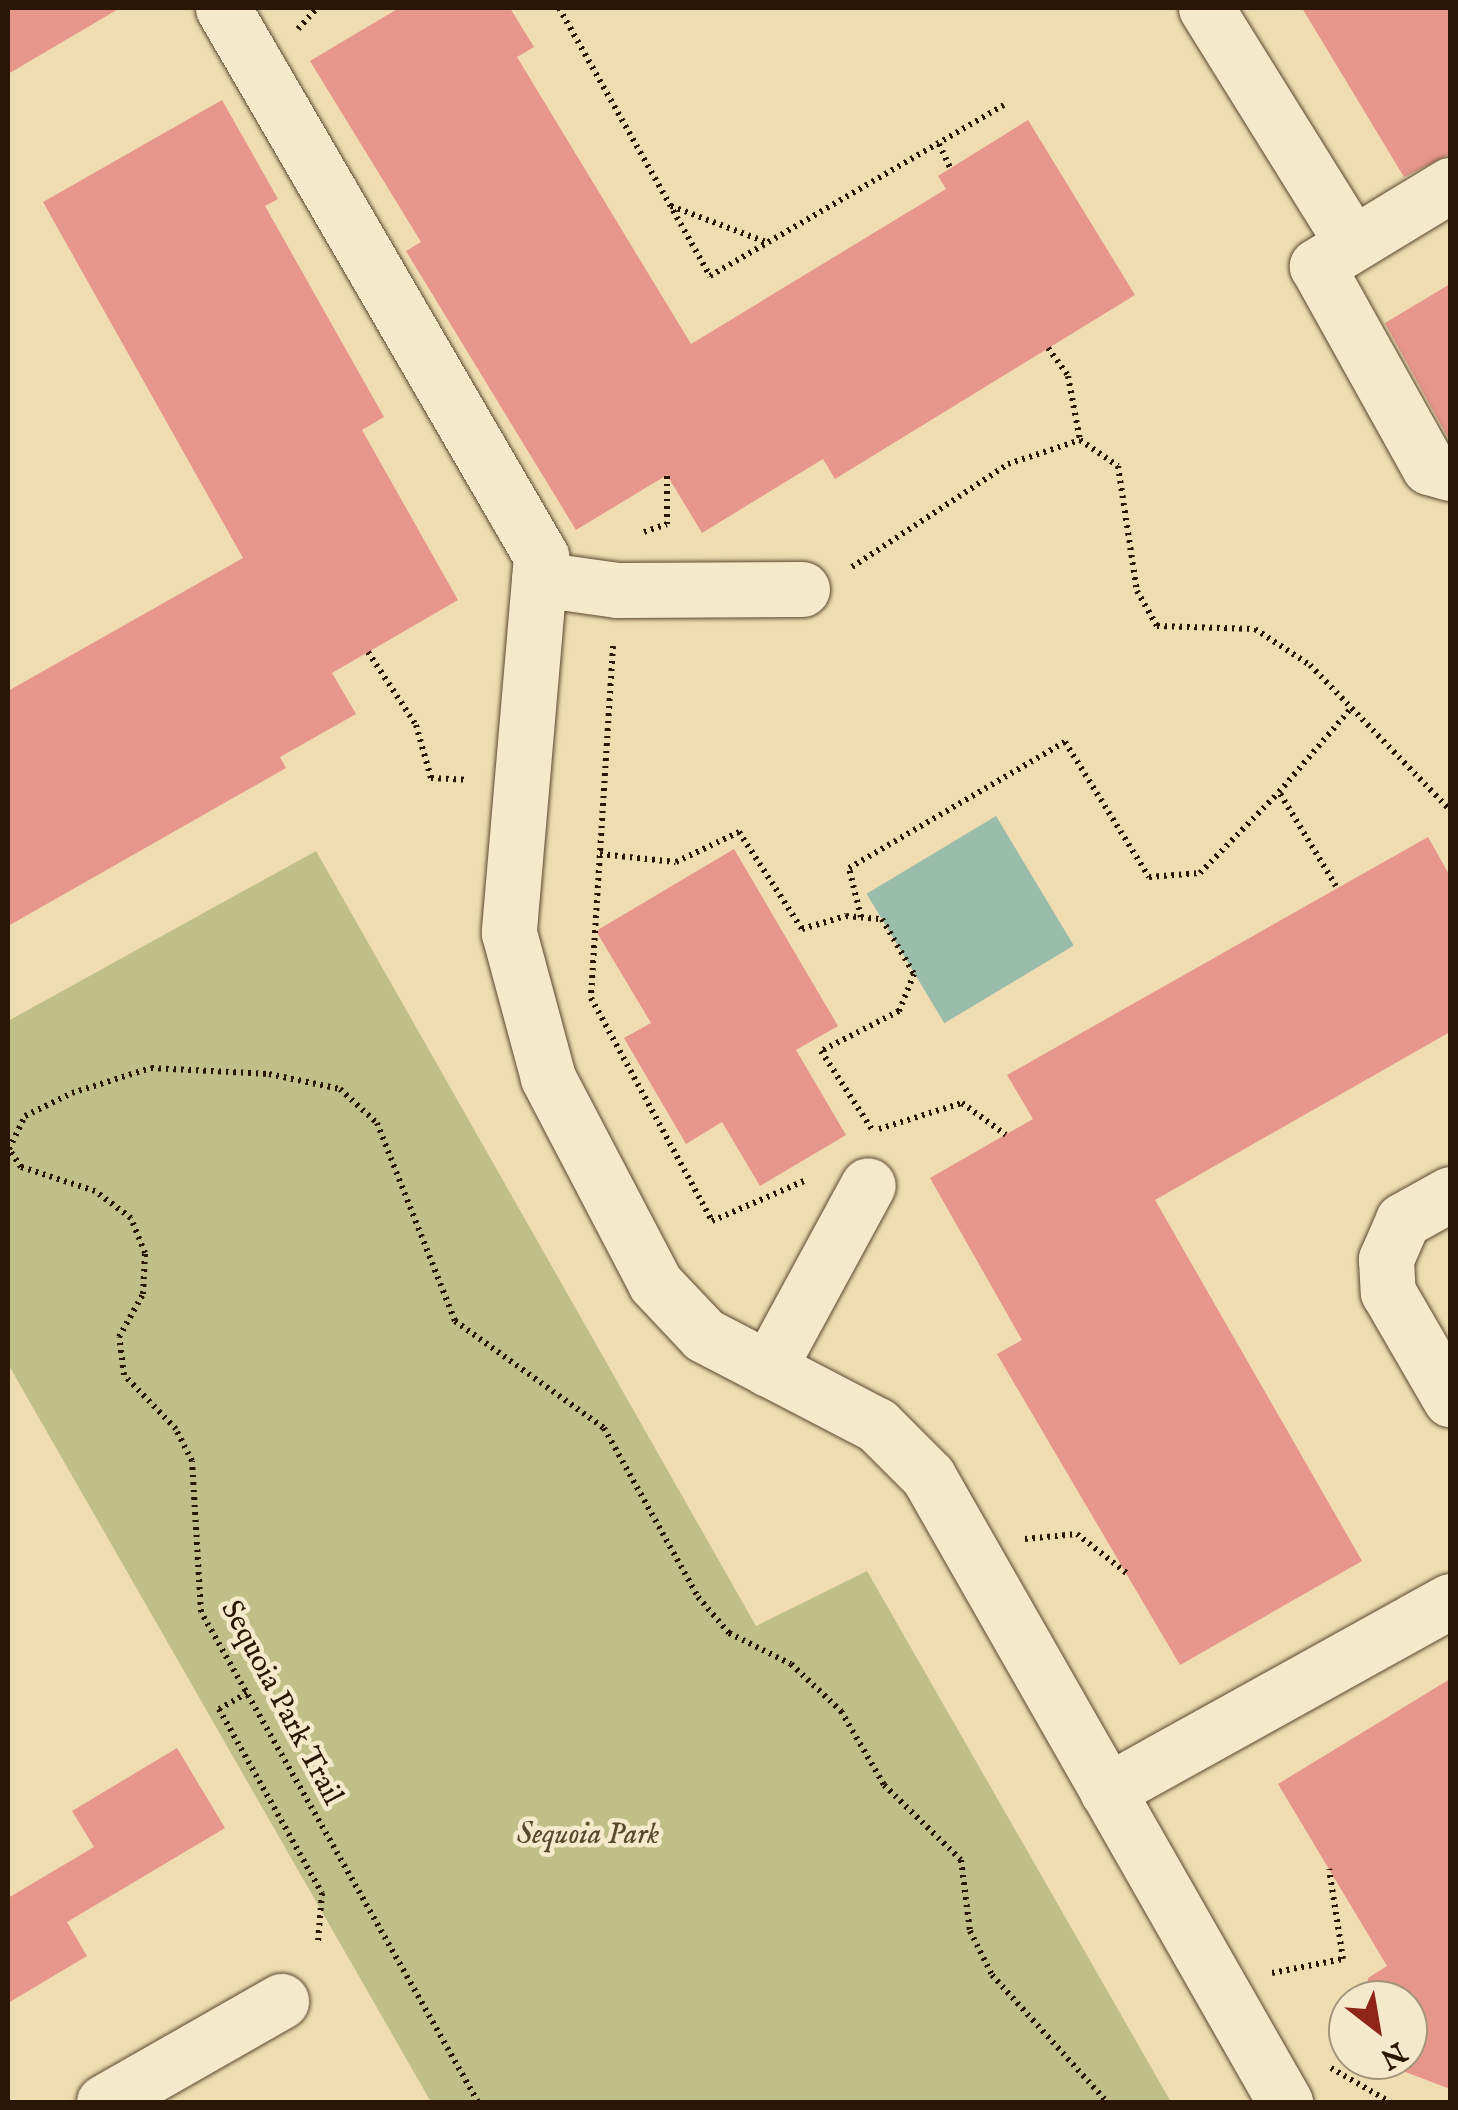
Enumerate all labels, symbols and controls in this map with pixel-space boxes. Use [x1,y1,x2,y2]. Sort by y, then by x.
street label: Sequoia Park Trail [212,1595,350,1811]
park label: Sequoia Park [517,1817,659,1853]
north arrow [1328,1980,1428,2080]
text: N [1373,2033,1412,2076]

